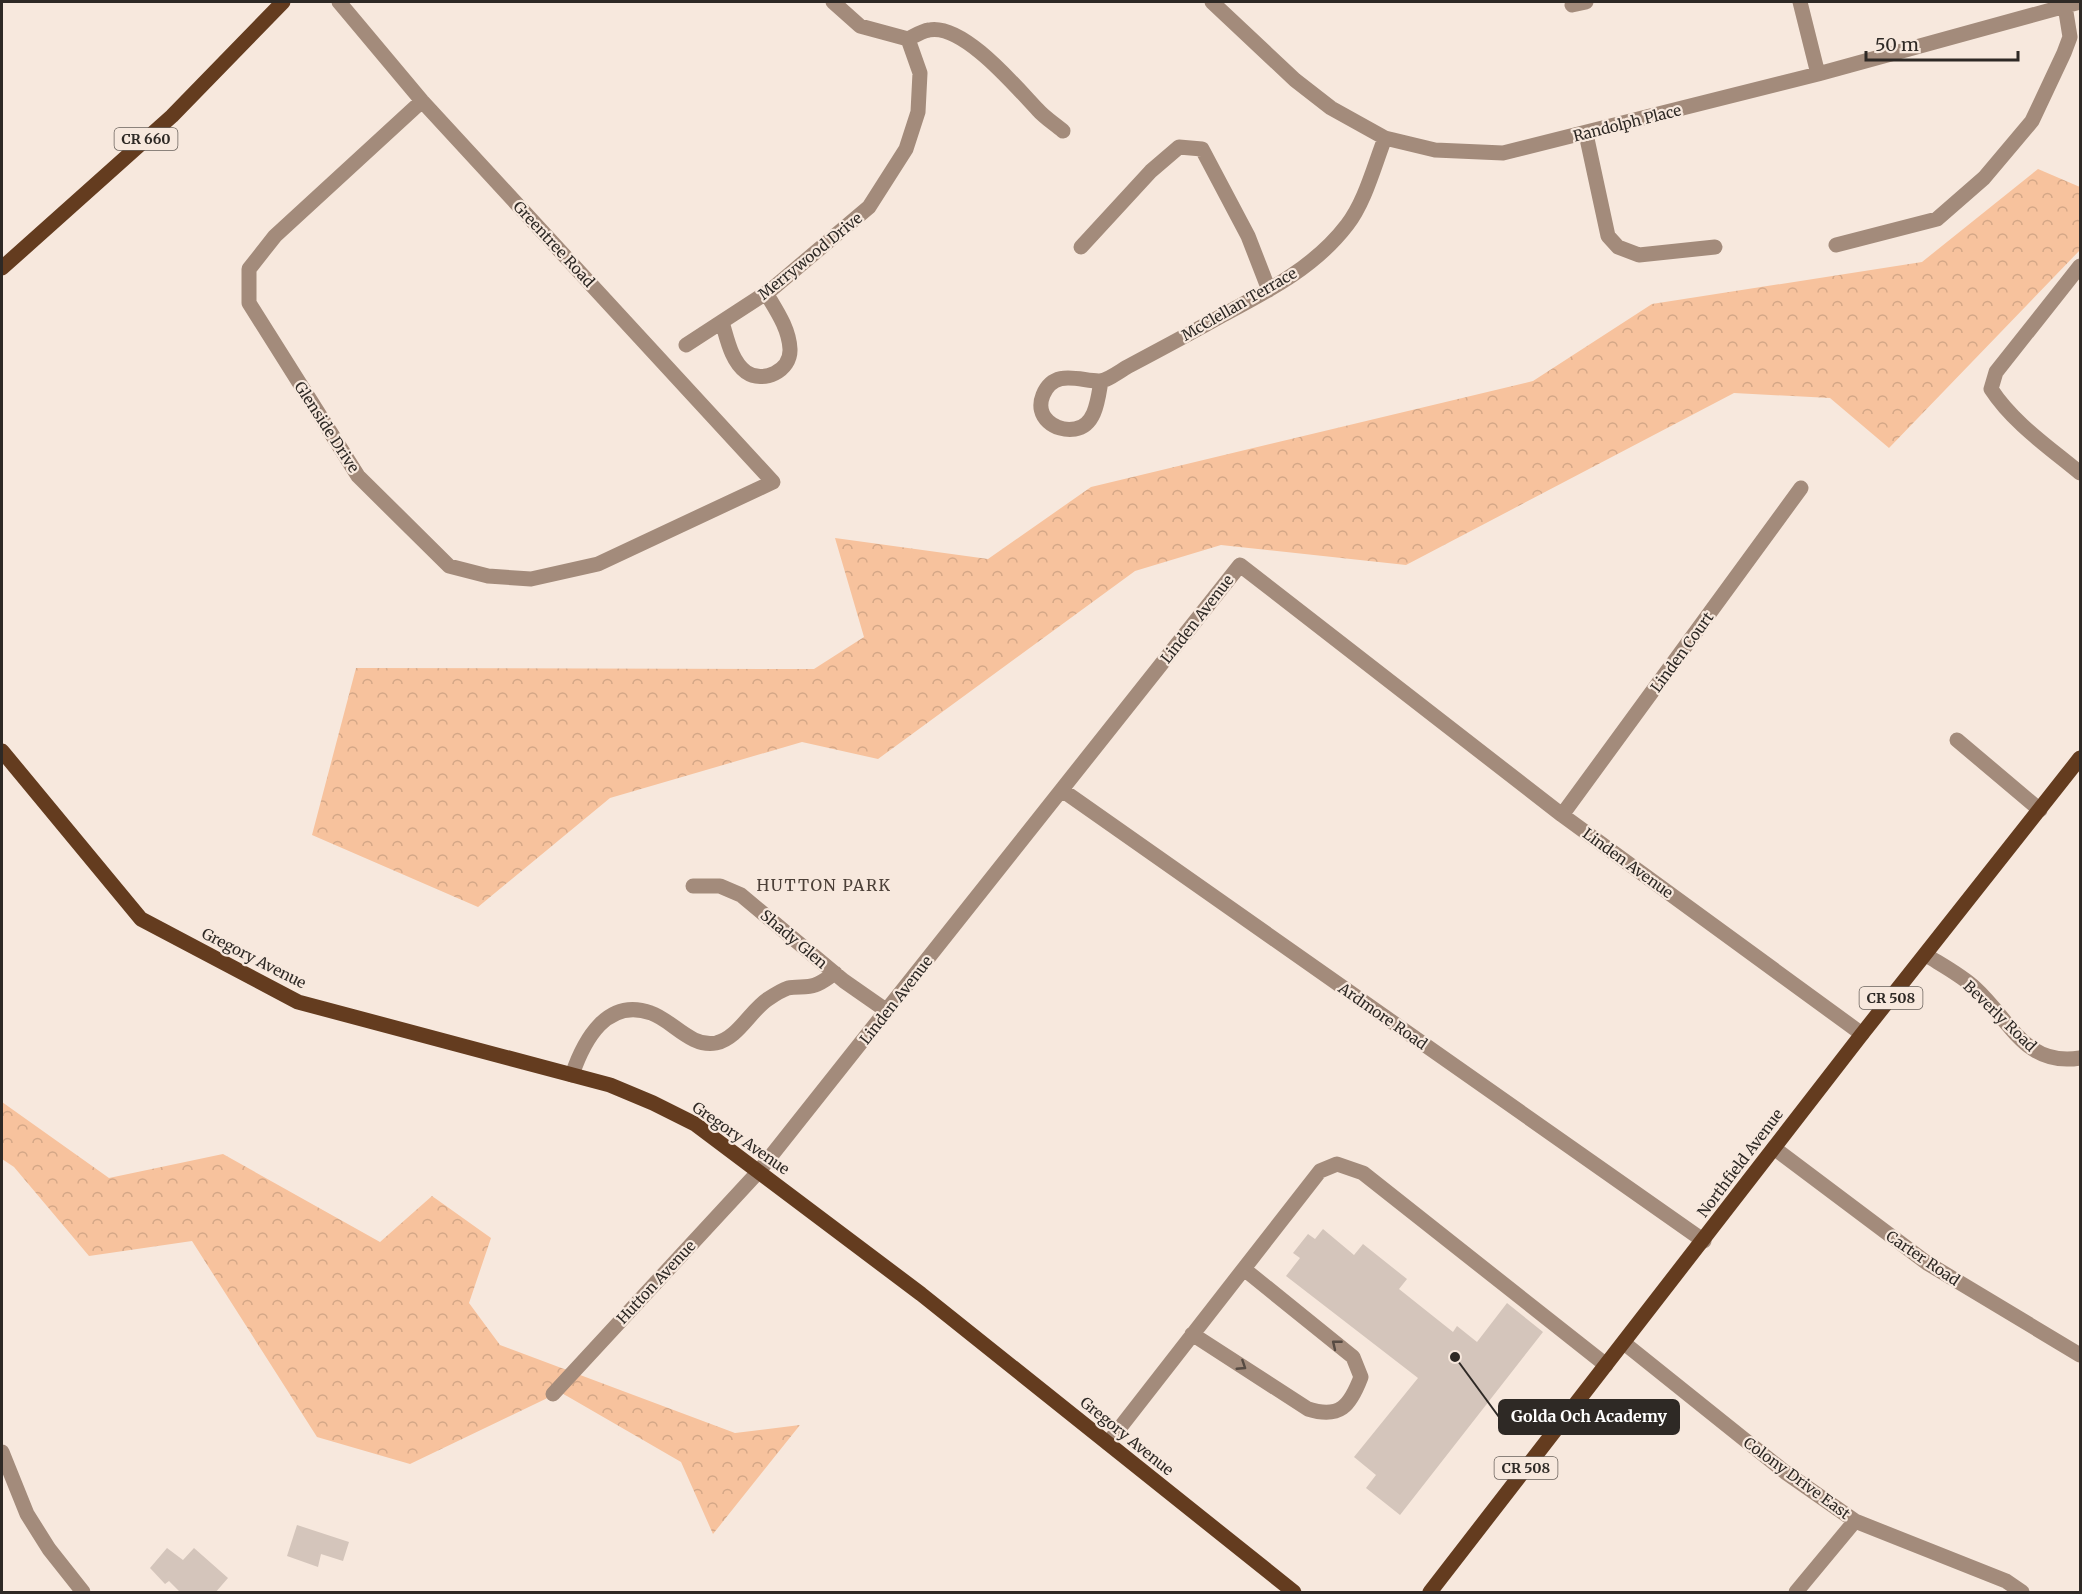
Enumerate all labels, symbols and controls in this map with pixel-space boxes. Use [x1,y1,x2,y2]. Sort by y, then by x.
scale bar [1866,24,2018,62]
text: 50 m [1875,33,1919,56]
street label: Randolph Place [1571,100,1683,146]
road number: CR 660 [114,128,178,150]
street label: Greentree Road [509,197,599,291]
street label: Merrywood Drive [754,208,866,304]
street label: McClellan Terrace [1178,263,1300,345]
street label: Glenside Drive [291,378,364,476]
street label: Linden Avenue [1157,571,1238,667]
street label: Linden Court [1646,608,1718,696]
street label: Linden Avenue [1579,824,1677,902]
district label: HUTTON PARK [756,875,892,895]
street label: Shady Glen [757,906,831,972]
street label: Gregory Avenue [199,924,309,993]
street label: Linden Avenue [856,952,937,1048]
street label: Beverly Road [1960,977,2040,1055]
street label: Ardmore Road [1334,978,1431,1054]
road number: CR 508 [1860,987,1922,1009]
street label: Gregory Avenue [689,1097,793,1179]
street label: Northfield Avenue [1693,1105,1787,1221]
street label: Carter Road [1883,1226,1963,1290]
street label: Hutton Avenue [612,1236,700,1328]
one-way arrow [1332,1340,1343,1351]
one-way arrow [1235,1359,1246,1370]
street label: Gregory Avenue [1077,1393,1178,1479]
callout: Golda Och Academy [1499,1400,1679,1434]
text: Golda Och Academy [1511,1406,1667,1426]
street label: Colony Drive East [1740,1433,1854,1523]
road number: CR 508 [1494,1457,1558,1479]

